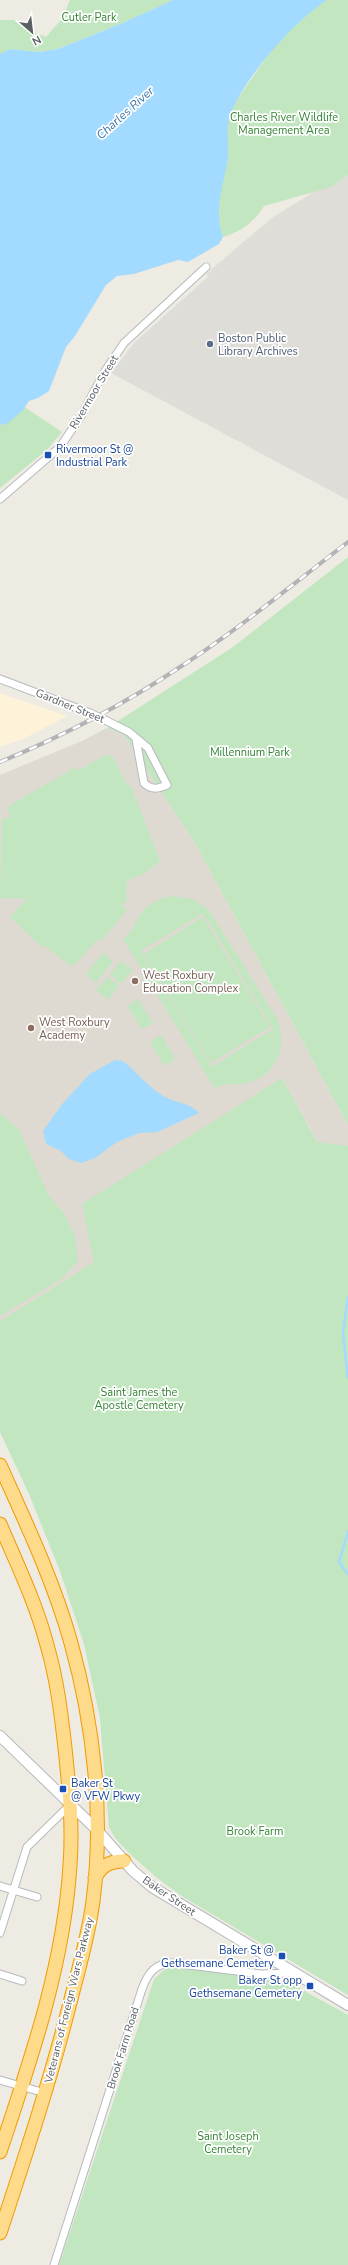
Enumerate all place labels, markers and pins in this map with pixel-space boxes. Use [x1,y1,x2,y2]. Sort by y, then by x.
place label: Boston Public Library Archives [218,331,298,359]
marker: Boston Public Library Archives [205,339,215,349]
place label: Rivermoor St @ Industrial Park [56,442,134,470]
marker: Rivermoor St @ Industrial Park [43,450,53,460]
place label: West Roxbury Education Complex [143,968,238,996]
marker: West Roxbury Education Complex [130,976,140,986]
place label: West Roxbury Academy [39,1015,110,1043]
marker: West Roxbury Academy [26,1023,36,1033]
place label: Baker St @ VFW Pkwy [71,1776,141,1804]
marker: Baker St @ VFW Pkwy [58,1784,68,1794]
place label: Baker St @ Gethsemane Cemetery [161,1943,274,1971]
marker: Baker St @ Gethsemane Cemetery [277,1951,287,1961]
place label: Baker St opp Gethsemane Cemetery [189,1973,302,2001]
marker: Baker St opp Gethsemane Cemetery [305,1981,315,1991]

